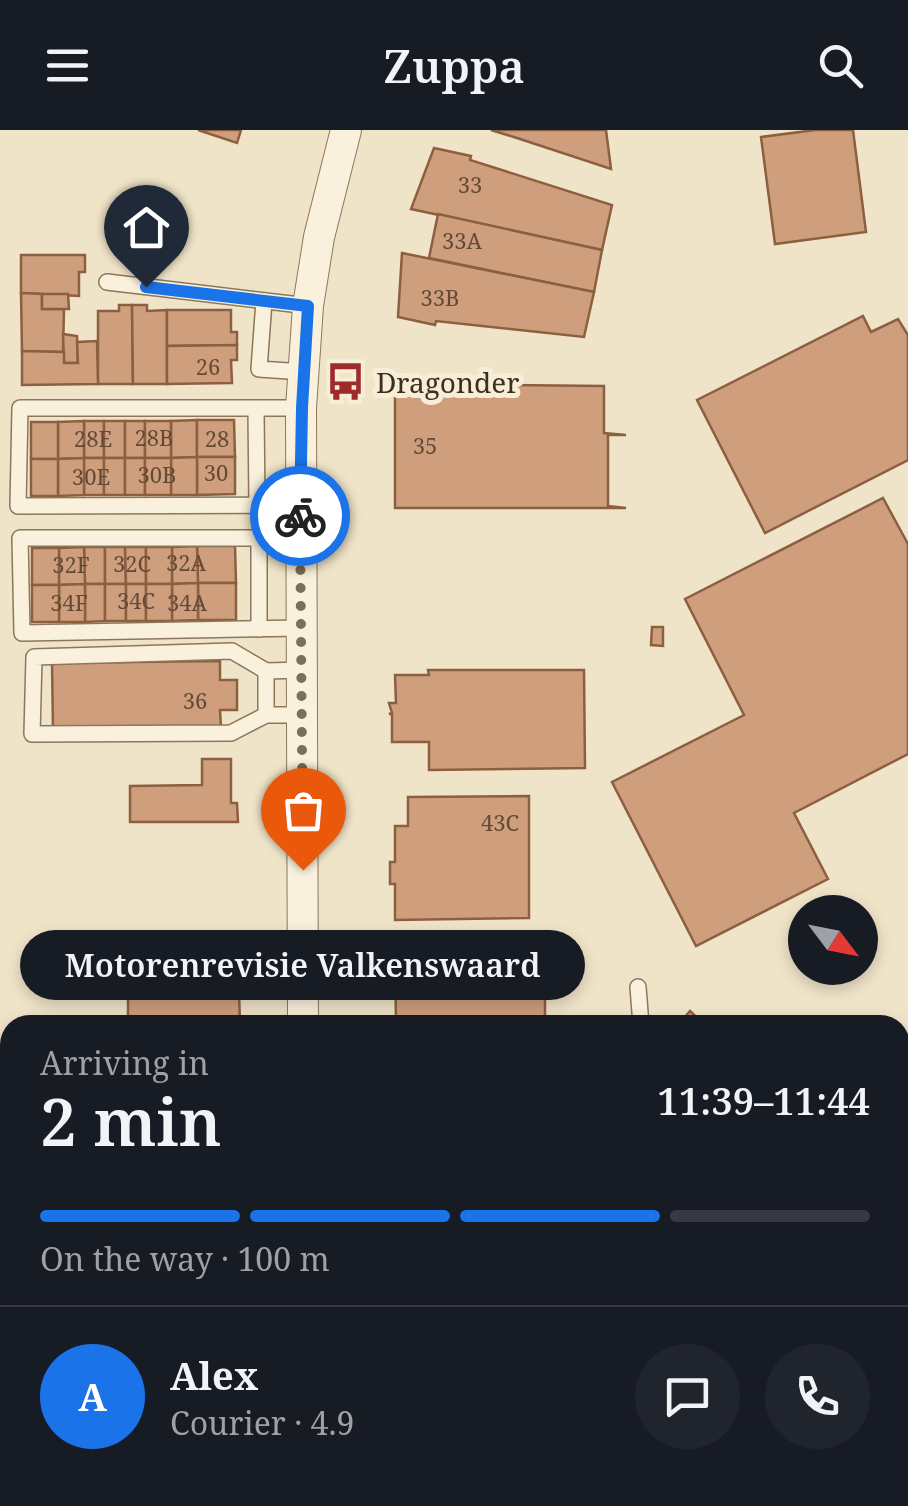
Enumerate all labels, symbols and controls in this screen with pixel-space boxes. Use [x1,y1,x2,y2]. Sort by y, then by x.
text: Zuppa [383,35,525,96]
icon: menu [40,38,95,93]
icon: search [813,38,868,93]
house number: 33 [458,169,482,199]
pin [104,185,189,288]
icon: home [119,200,174,255]
house number: 33A [442,225,483,255]
house number: 33B [421,282,459,312]
house number: 26 [196,351,220,381]
bus stop icon: Dragonder [325,361,367,403]
place label: Dragonder [376,363,519,401]
house number: 28B [135,422,173,452]
house number: 28E [74,423,112,453]
house number: 28 [205,423,229,453]
house number: 35 [413,430,437,460]
house number: 30 [204,457,228,487]
house number: 30B [138,459,176,489]
house number: 30E [72,461,110,491]
courier [250,466,350,566]
icon: bike [273,489,328,544]
house number: 32A [166,547,207,577]
house number: 32C [113,548,151,578]
house number: 32F [52,549,90,579]
house number: 34C [117,585,155,615]
house number: 34F [50,587,88,617]
house number: 34A [167,587,208,617]
house number: 36 [183,685,207,715]
pin [261,768,346,871]
icon: bag [276,783,331,838]
house number: 43C [481,807,519,837]
north arrow [788,895,878,985]
map controls [788,895,878,985]
callout: Motorenrevisie Valkenswaard [21,930,586,1000]
text: Motorenrevisie Valkenswaard [64,943,541,986]
text: Arriving in [40,1041,209,1084]
text: 11:39–11:44 [657,1074,870,1126]
text: 2 min [40,1077,222,1165]
text: On the way · 100 m [40,1237,330,1280]
button: chat [635,1344,740,1449]
button: phone [765,1344,870,1449]
text: Alex [170,1349,258,1401]
text: A [78,1370,107,1422]
text: Courier · 4.9 [170,1401,354,1444]

